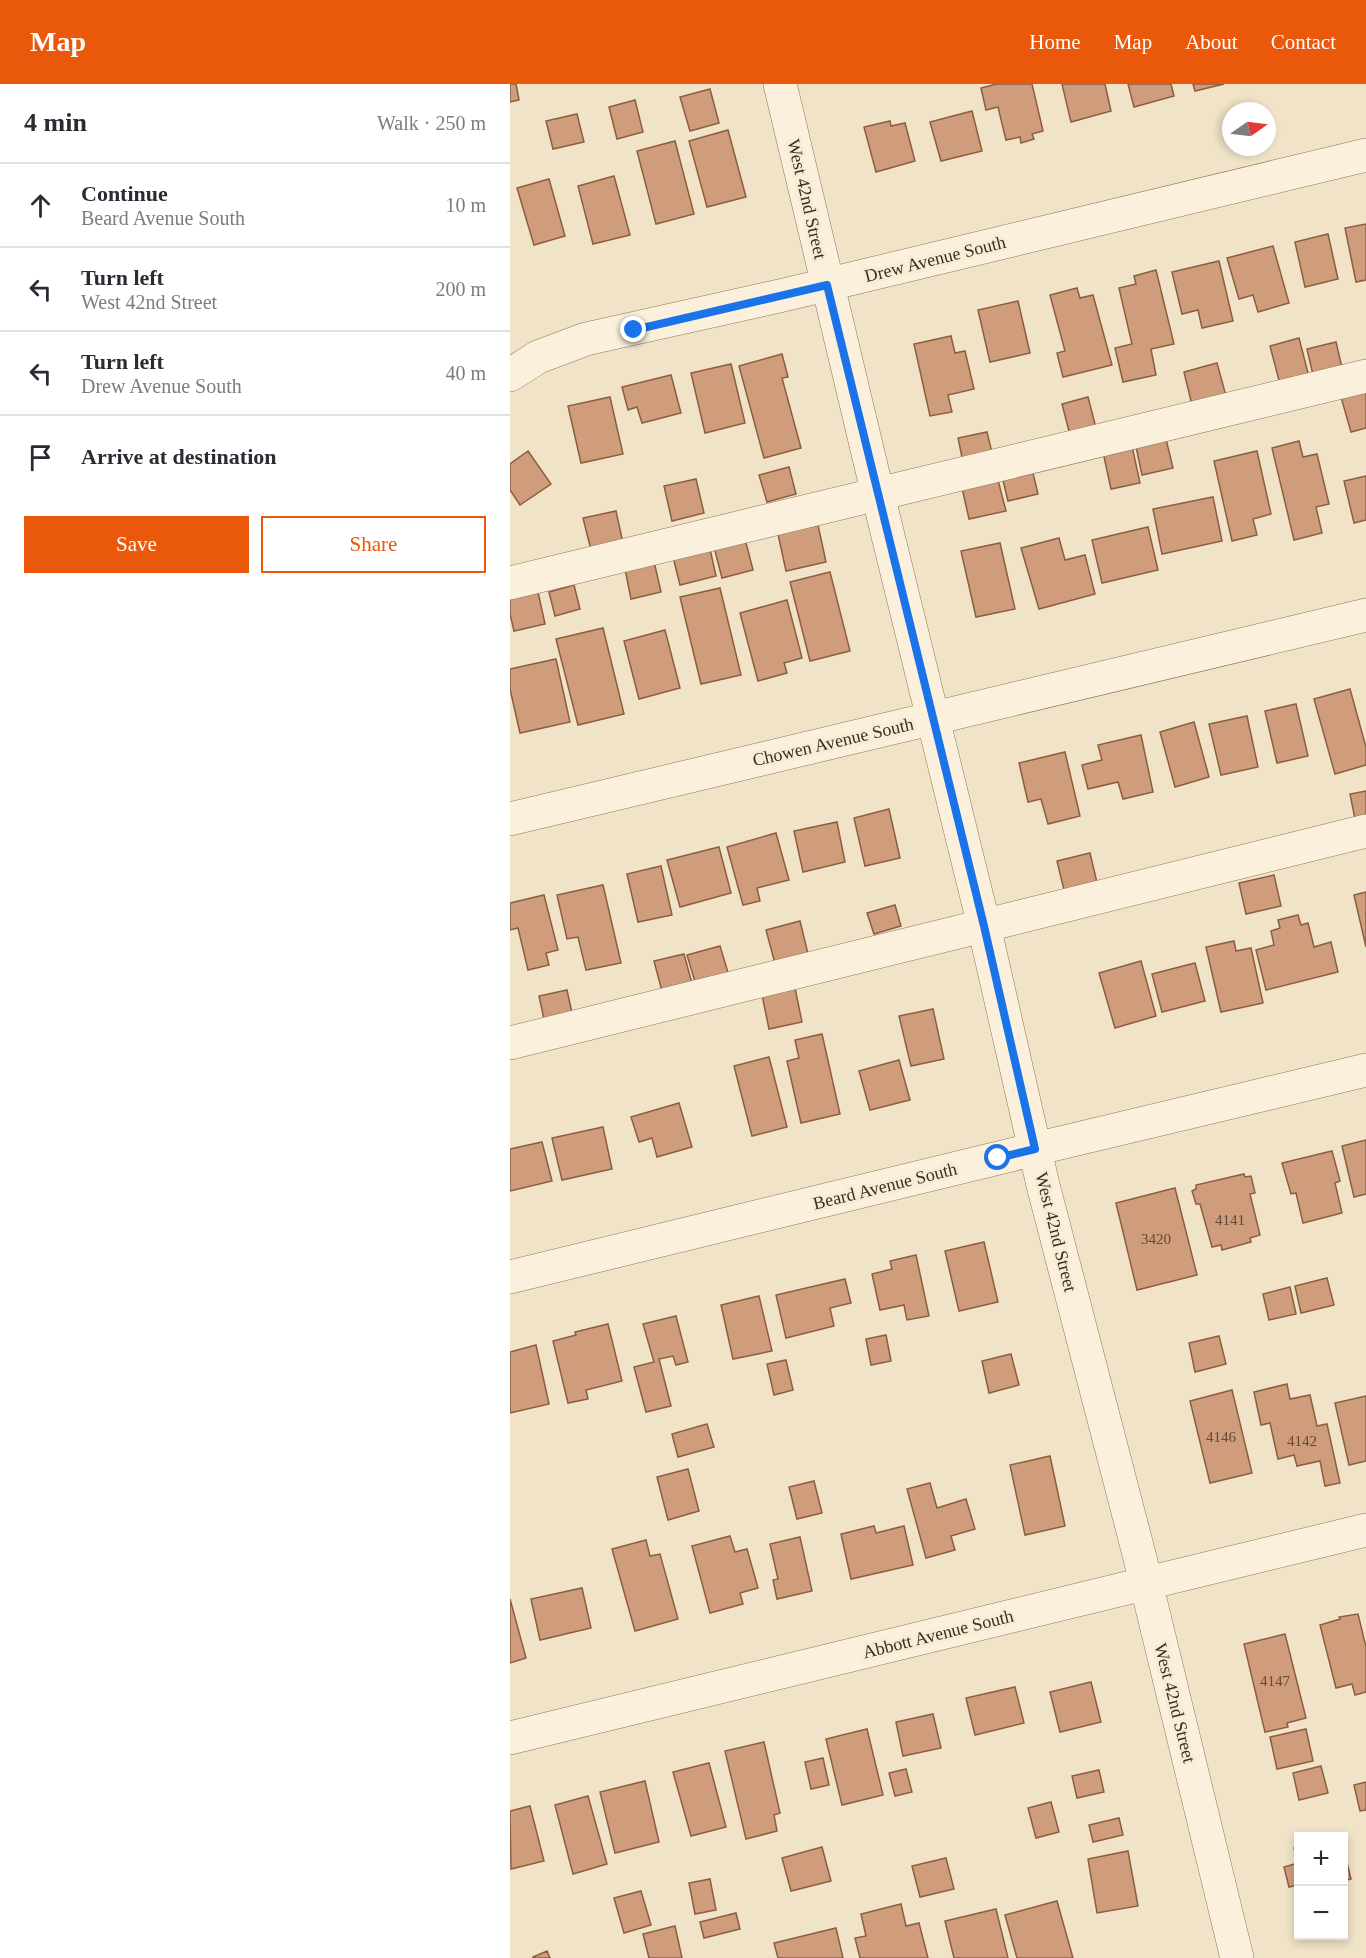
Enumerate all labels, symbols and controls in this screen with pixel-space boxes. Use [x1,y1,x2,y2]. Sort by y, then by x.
text: Map [30,26,86,57]
text: Home [1029,30,1081,54]
text: Map [1114,30,1152,54]
text: About [1185,30,1238,54]
text: Contact [1271,30,1336,54]
north arrow [1222,102,1276,156]
text: 4 min [24,108,87,137]
text: Walk · 250 m [377,112,486,134]
street label: West 42nd Street [783,137,831,261]
text: Continue [81,181,168,206]
icon: ahead [24,189,57,222]
text: 10 m [445,194,486,216]
text: Beard Avenue South [81,207,245,229]
street label: Drew Avenue South [862,232,1008,286]
text: Turn left [81,265,164,290]
icon: left [24,273,57,306]
text: 200 m [435,278,486,300]
text: West 42nd Street [81,291,217,313]
route end [620,316,646,342]
text: Turn left [81,349,164,374]
icon: left [24,357,57,390]
text: 40 m [445,362,486,384]
text: Drew Avenue South [81,375,242,397]
icon: arrive [24,441,57,474]
text: Arrive at destination [81,444,277,469]
button: Save [24,516,249,573]
button: Share [261,516,486,573]
street label: Chowen Avenue South [751,714,915,770]
route start [984,1144,1010,1170]
street label: Beard Avenue South [811,1158,959,1214]
street label: West 42nd Street [1031,1170,1081,1294]
house number: 4141 [1215,1212,1245,1228]
house number: 3420 [1141,1231,1171,1247]
house number: 4146 [1206,1429,1237,1445]
house number: 4142 [1287,1433,1317,1449]
street label: Abbott Avenue South [861,1606,1015,1662]
street label: West 42nd Street [1150,1641,1200,1765]
house number: 4147 [1260,1673,1291,1689]
map controls [1294,1832,1348,1940]
button: + [1294,1832,1348,1886]
button: − [1294,1886,1348,1940]

